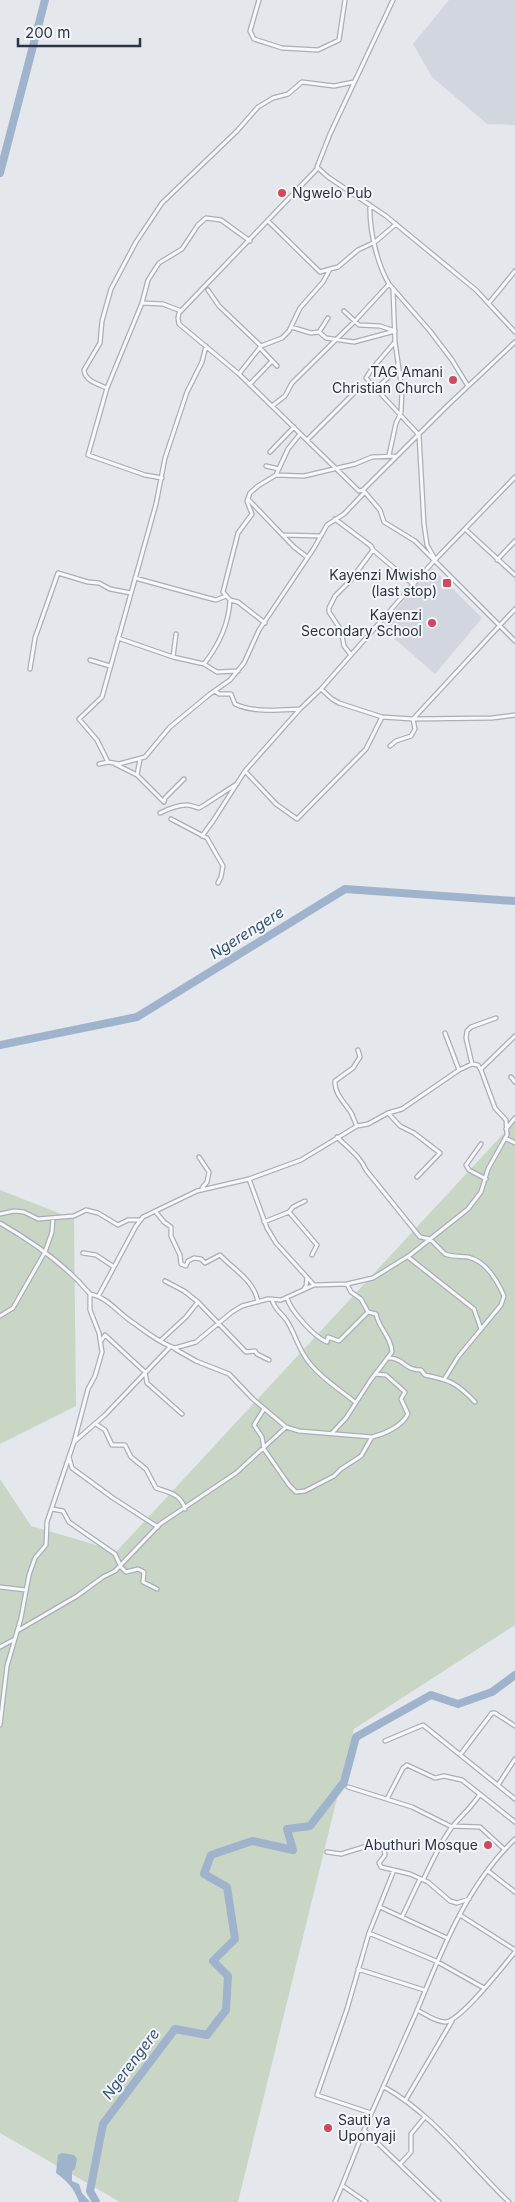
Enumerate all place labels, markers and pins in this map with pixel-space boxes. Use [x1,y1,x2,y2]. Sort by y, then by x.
place label: Ngwelo Pub [292,184,372,201]
marker: Ngwelo Pub [276,187,288,199]
place label: TAG Amani Christian Church [332,363,443,396]
marker: TAG Amani Christian Church [447,374,459,386]
place label: Kayenzi Mwisho (last stop) [329,566,437,599]
marker: Kayenzi Mwisho (last stop) [441,577,453,589]
place label: Kayenzi Secondary School [301,606,422,639]
marker: Kayenzi Secondary School [426,617,438,629]
place label: Abuthuri Mosque [364,1836,478,1853]
marker: Abuthuri Mosque [482,1839,494,1851]
place label: Sauti ya Uponyaji [338,2111,396,2144]
marker: Sauti ya Uponyaji [322,2122,334,2134]

